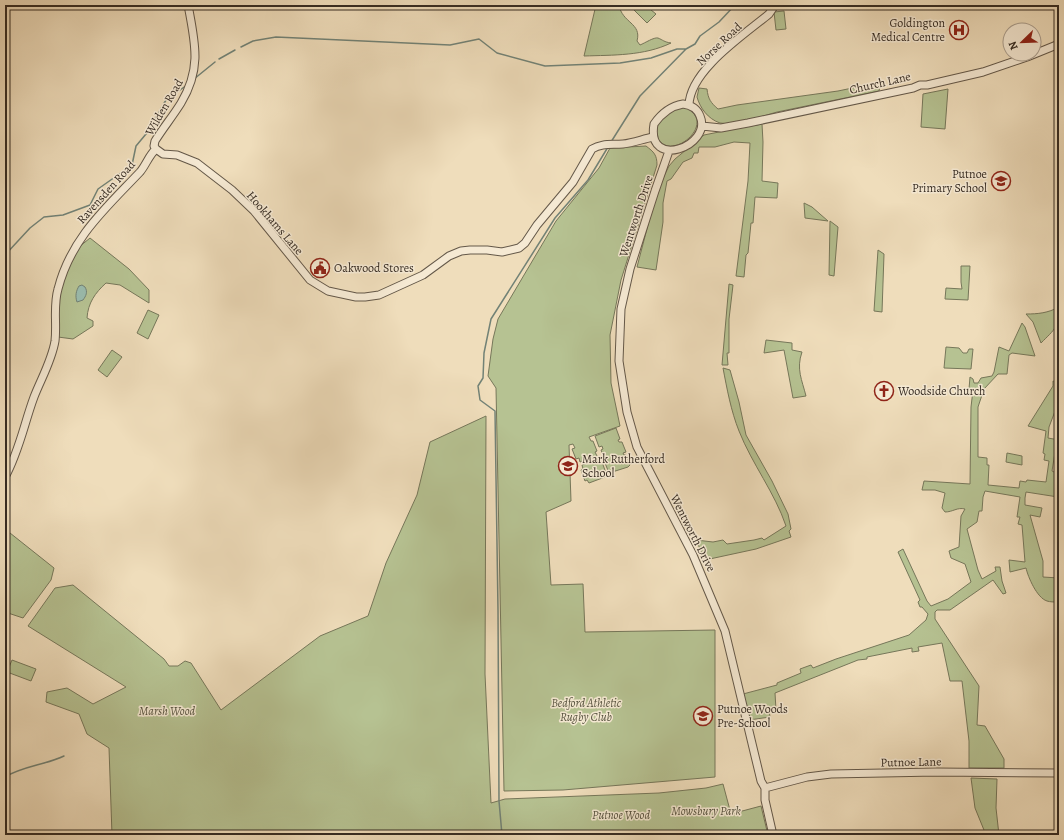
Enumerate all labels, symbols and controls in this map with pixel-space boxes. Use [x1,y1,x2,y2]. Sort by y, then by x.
place label: Goldington Medical Centre [871,15,945,45]
street label: Norse Road [693,19,746,69]
hospital icon: Goldington Medical Centre [948,19,970,41]
north arrow [1002,22,1042,62]
text: N [1005,39,1022,52]
street label: Church Lane [848,68,912,98]
street label: Wilden Road [141,75,187,139]
street label: Ravensden Road [73,156,139,227]
place label: Putnoe Primary School [912,166,987,196]
school or university icon: Putnoe Primary School [990,170,1012,192]
street label: Wentworth Drive [615,173,657,260]
street label: Hookhams Lane [243,188,307,258]
public building icon: Oakwood Stores [309,257,331,279]
place label: Oakwood Stores [334,260,414,276]
church icon: Woodside Church [873,380,895,402]
place label: Woodside Church [897,383,986,399]
place label: Mark Rutherford School [582,451,666,481]
school or university icon: Mark Rutherford School [557,455,579,477]
street label: Wentworth Drive [666,491,719,574]
park label: Bedford Athletic Rugby Club [551,695,622,725]
place label: Putnoe Woods Pre-School [717,701,788,731]
park label: Marsh Wood [139,703,196,719]
school or university icon: Putnoe Woods Pre-School [692,705,714,727]
street label: Putnoe Lane [880,753,942,771]
park label: Mowsbury Park [671,803,742,819]
park label: Putnoe Wood [592,807,650,823]

